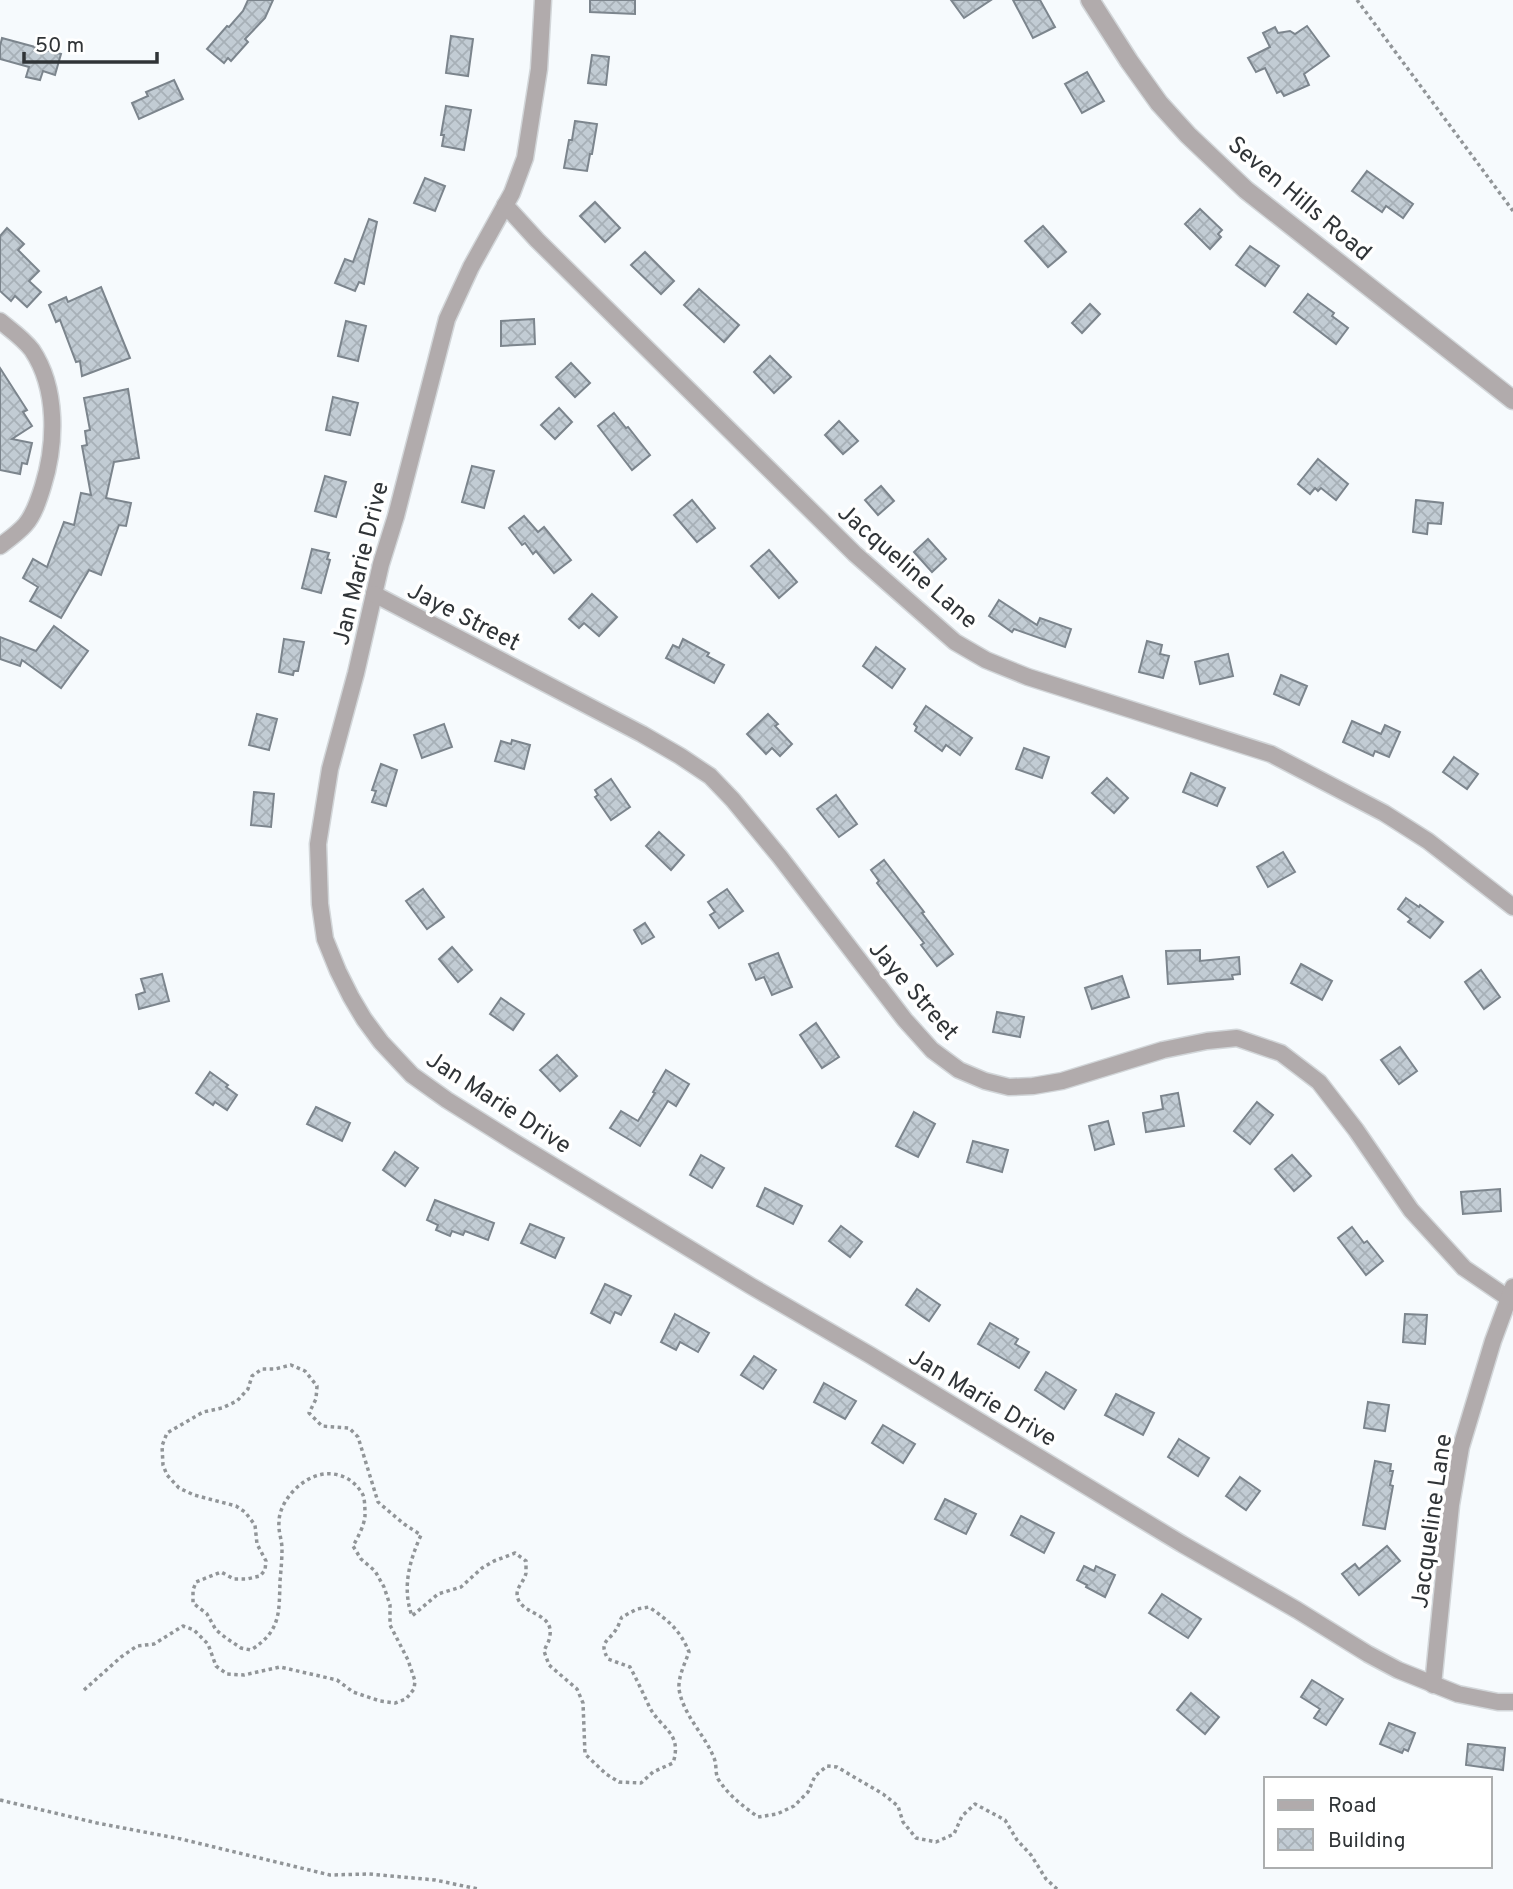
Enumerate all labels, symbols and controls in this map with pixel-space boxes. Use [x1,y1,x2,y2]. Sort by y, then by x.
scale bar [24,21,158,65]
text: 50 m [35,33,84,60]
street label: Seven Hills Road [1221,131,1377,268]
street label: Jan Marie Drive [327,479,397,648]
street label: Jacqueline Lane [830,498,983,637]
street label: Jaye Street [402,577,525,659]
street label: Jaye Street [861,935,964,1048]
street label: Jan Marie Drive [420,1046,576,1162]
street label: Jan Marie Drive [902,1343,1061,1455]
street label: Jacqueline Lane [1406,1432,1460,1611]
legend [1264,1777,1492,1868]
text: Road [1328,1793,1377,1820]
text: Building [1328,1828,1406,1855]

